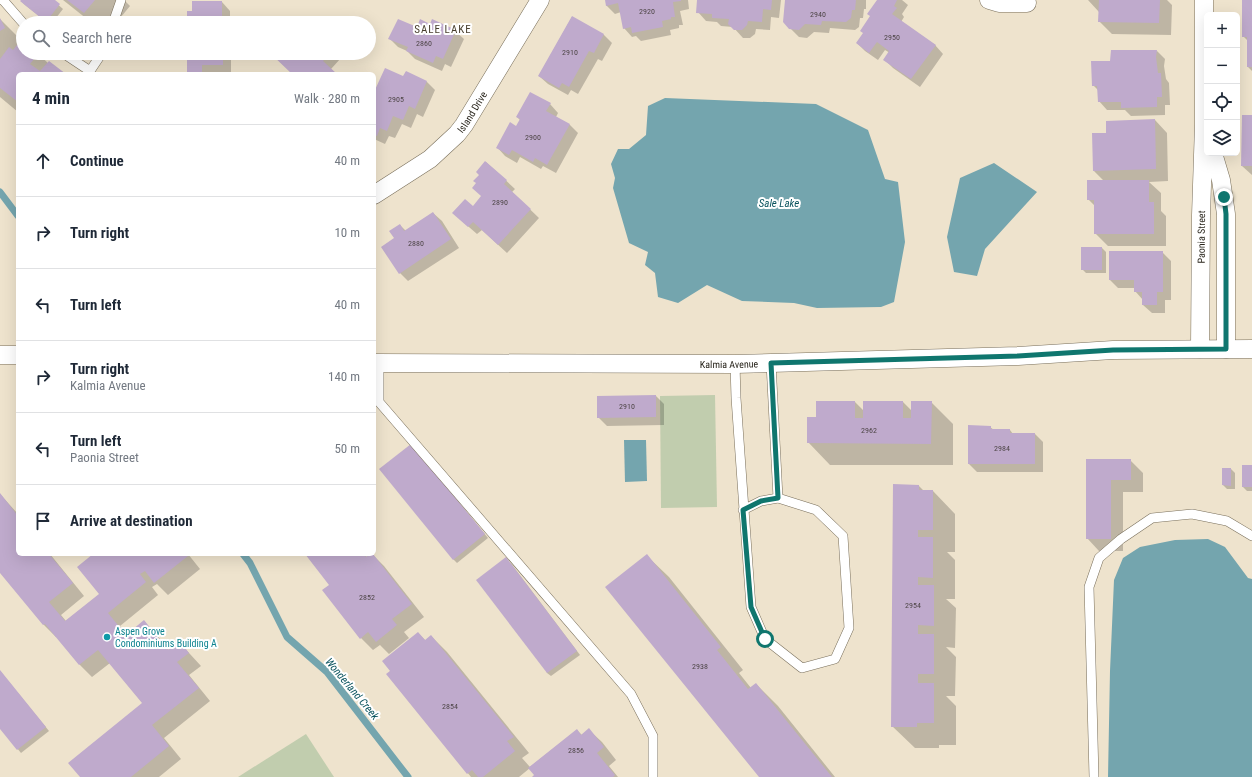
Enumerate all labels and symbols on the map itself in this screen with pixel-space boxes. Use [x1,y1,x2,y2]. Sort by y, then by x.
house number: 2920 [639,7,655,16]
house number: 2940 [810,10,826,19]
district label: SALE LAKE [414,23,472,36]
house number: 2950 [884,33,900,42]
house number: 2860 [416,39,432,48]
house number: 2910 [562,48,578,57]
street label: Island Drive [455,89,489,135]
house number: 2905 [388,95,404,104]
house number: 2900 [525,133,541,142]
route end [1215,188,1233,206]
water label: Sale Lake [759,197,799,210]
house number: 2890 [492,198,508,207]
street label: Paonia Street [1195,210,1207,264]
house number: 2880 [408,239,424,248]
street label: Kalmia Avenue [700,358,759,370]
house number: 2910 [619,402,635,411]
house number: 2962 [861,426,877,435]
house number: 2984 [994,444,1010,453]
house number: 2852 [359,593,375,602]
house number: 2954 [905,601,921,610]
place label: Aspen Grove Condominiums Building A [115,626,217,649]
route start [756,630,774,648]
marker: Aspen Grove Condominiums Building A [102,632,112,642]
water label: Wonderland Creek [322,655,382,723]
house number: 2938 [692,662,708,671]
house number: 2854 [442,702,458,711]
house number: 2856 [568,746,584,755]

